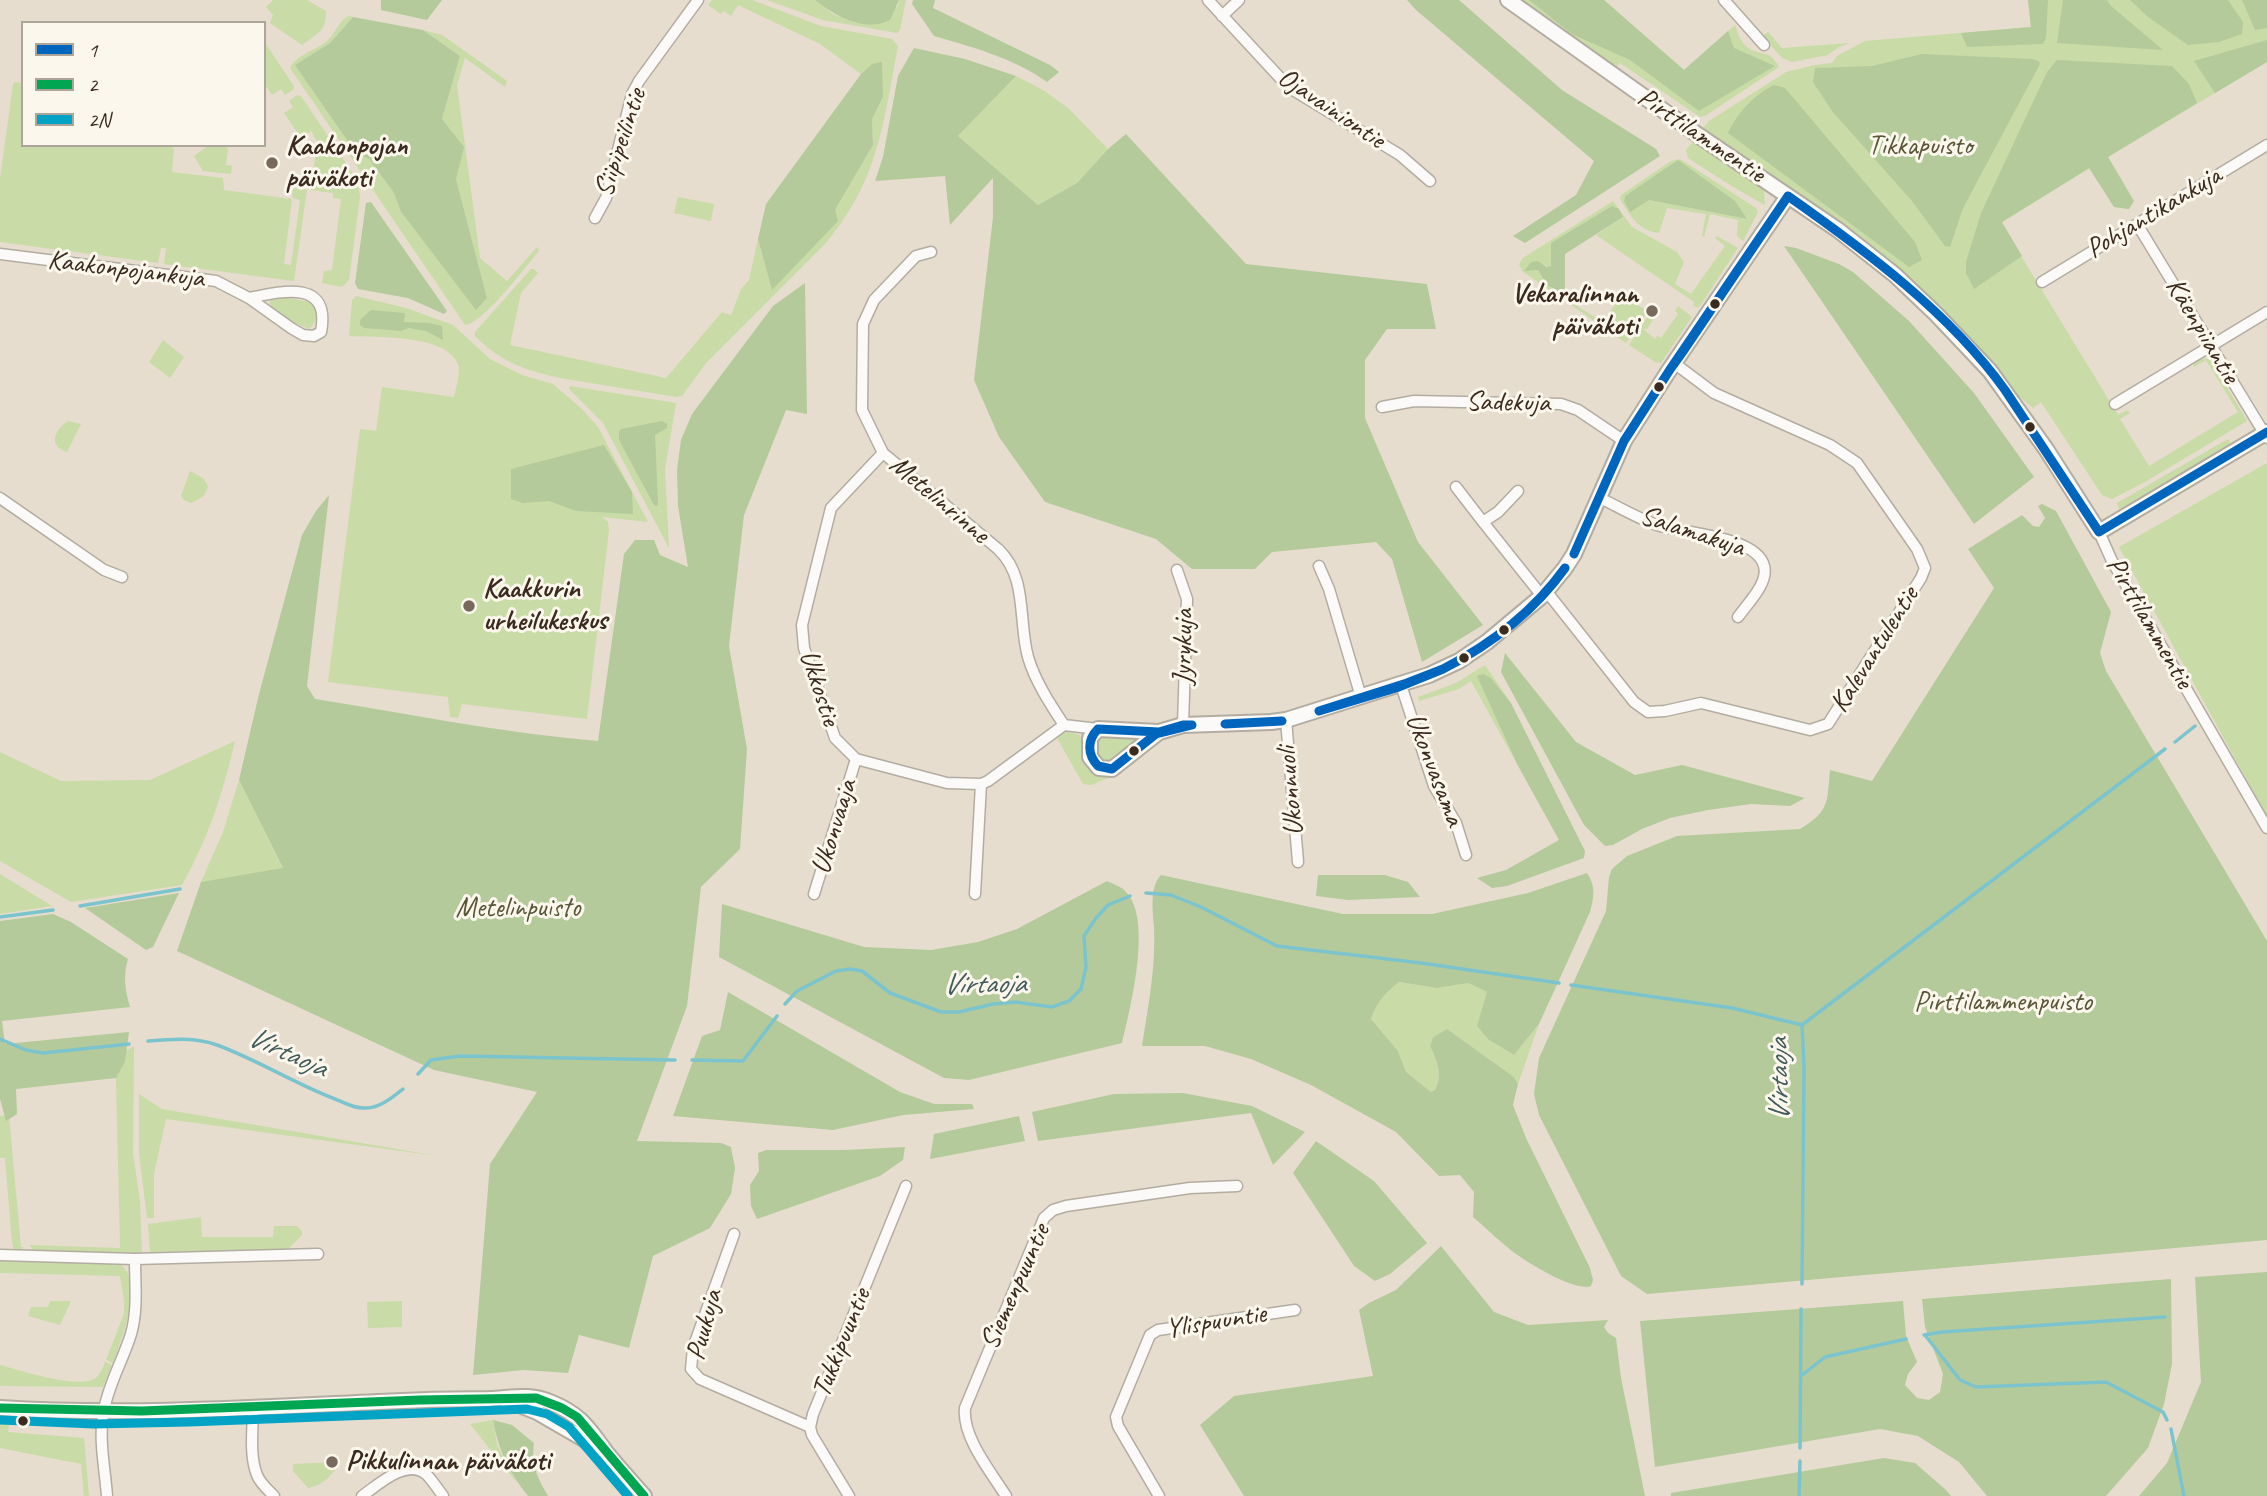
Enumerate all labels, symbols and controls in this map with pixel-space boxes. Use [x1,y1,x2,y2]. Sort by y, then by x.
legend [21,21,266,147]
text: 1 [88,37,97,63]
street label: Ojavainiontie [1271,61,1391,157]
text: 2 [88,72,97,98]
street label: Pirttilammentie [1631,81,1771,191]
street label: Siipipeilintie [588,85,654,201]
text: 2N [88,107,110,133]
place label: Kaakonpojan päiväkoti [286,130,407,196]
park label: Tikkapuisto [1868,130,1972,164]
marker: Kaakonpojan päiväkoti [264,155,280,171]
street label: Pohjantikankuja [2080,159,2228,267]
street label: Kaakonpojankuja [46,244,206,296]
street label: Käenpiiantie [2157,272,2247,390]
place label: Vekaralinnan päiväkoti [1511,278,1638,344]
unlabelled marker [1708,297,1722,311]
marker: Vekaralinnan päiväkoti [1644,303,1660,319]
unlabelled marker [1652,380,1666,394]
street label: Sadekuja [1466,385,1550,421]
unlabelled marker [2023,420,2037,434]
street label: Metelinrinne [882,449,996,551]
street label: Salamakuja [1636,499,1748,565]
street label: Pirttilammentie [2098,551,2200,695]
place label: Kaakkurin urheilukeskus [483,573,607,639]
street label: Kalevantulentie [1823,581,1927,719]
marker: Kaakkurin urheilukeskus [461,598,477,614]
street label: Jyrykuja [1167,609,1201,685]
unlabelled marker [1497,623,1511,637]
street label: Ukkostie [791,646,847,730]
unlabelled marker [1457,651,1471,665]
street label: Ukonvasama [1397,709,1471,831]
unlabelled marker [1127,744,1141,758]
street label: Ukonnuoli [1270,745,1312,837]
street label: Ukonvaaja [805,776,865,878]
park label: Metelinpuisto [456,892,580,926]
water label: Virtaoja [942,966,1026,1004]
park label: Pirttilammenpuisto [1914,986,2092,1020]
water label: Virtaoja [242,1020,332,1086]
water label: Virtaoja [1761,1038,1799,1122]
street label: Siemenpuuntie [974,1219,1058,1355]
street label: Tukkipuuntie [805,1284,879,1402]
street label: Puukuja [680,1286,730,1364]
street label: Ylispuuntie [1163,1297,1269,1347]
unlabelled marker [16,1414,30,1428]
place label: Pikkulinnan päiväkoti [346,1445,550,1479]
marker: Pikkulinnan päiväkoti [324,1454,340,1470]

